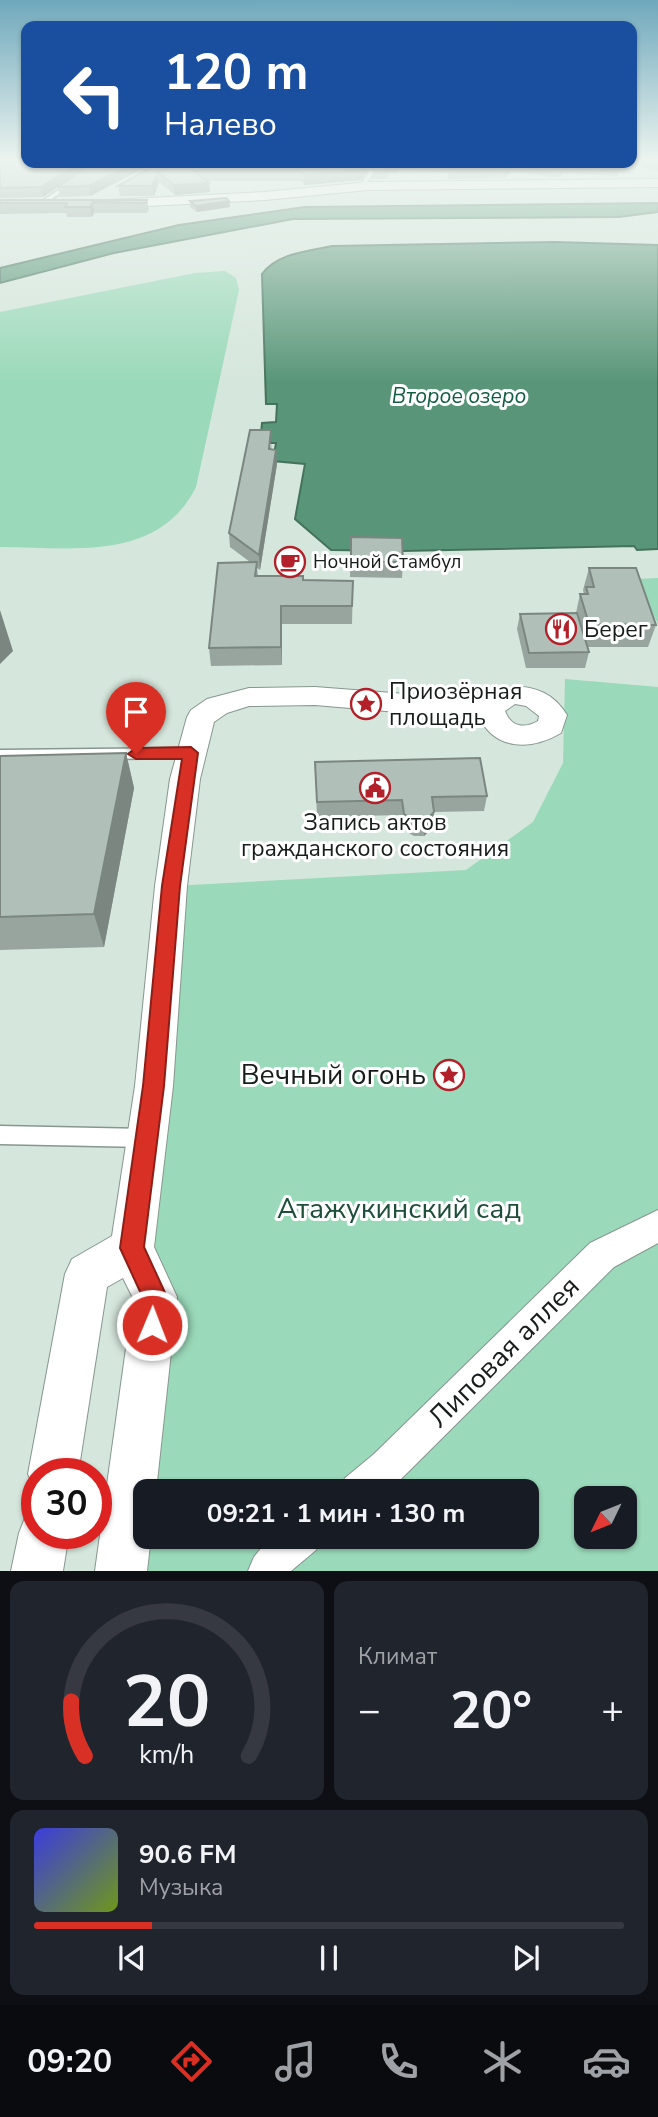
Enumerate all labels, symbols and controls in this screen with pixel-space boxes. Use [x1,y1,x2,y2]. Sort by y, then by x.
text: 120 m [164,39,308,106]
icon: left [49,49,140,140]
text: Налево [164,103,277,146]
water label: Второе озеро [392,382,526,410]
cafe icon: Ночной Стамбул [273,545,307,579]
place label: Ночной Стамбул [313,549,462,575]
restaurant icon: Берег [544,612,578,646]
place label: Берег [584,614,648,645]
place label: Приозёрная площадь [389,676,522,733]
pin [106,682,166,754]
place icon: Приозёрная площадь [349,687,383,721]
icon: arrive [117,693,155,731]
public building icon: Запись актов гражданского состояния [358,771,392,805]
place label: Запись актов гражданского состояния [241,807,509,864]
place label: Вечный огонь [241,1056,426,1094]
place icon: Вечный огонь [432,1058,466,1092]
park label: Атажукинский сад [277,1190,521,1228]
street label: Липовая аллея [420,1268,588,1436]
position arrow [115,1288,189,1362]
speed limit sign: 30 [21,1458,112,1549]
north arrow [574,1486,637,1549]
map controls [574,1486,637,1549]
text: 09:21 · 1 мин · 130 m [207,1496,465,1531]
text: Климат [358,1641,437,1672]
text: 20 [123,1653,211,1753]
text: 20° [450,1675,532,1746]
text: − [358,1685,381,1736]
text: + [601,1685,624,1736]
text: km/h [139,1738,195,1772]
text: 90.6 FM [139,1837,236,1872]
text: Музыка [139,1872,223,1903]
icon: previous [113,1939,151,1977]
icon: pause [310,1939,348,1977]
icon: next [507,1939,545,1977]
icon: directions [167,2037,216,2086]
icon: music [271,2037,320,2086]
icon: phone [374,2037,423,2086]
icon: climate [478,2037,527,2086]
icon: car [582,2037,631,2086]
text: 09:20 [27,2040,112,2083]

